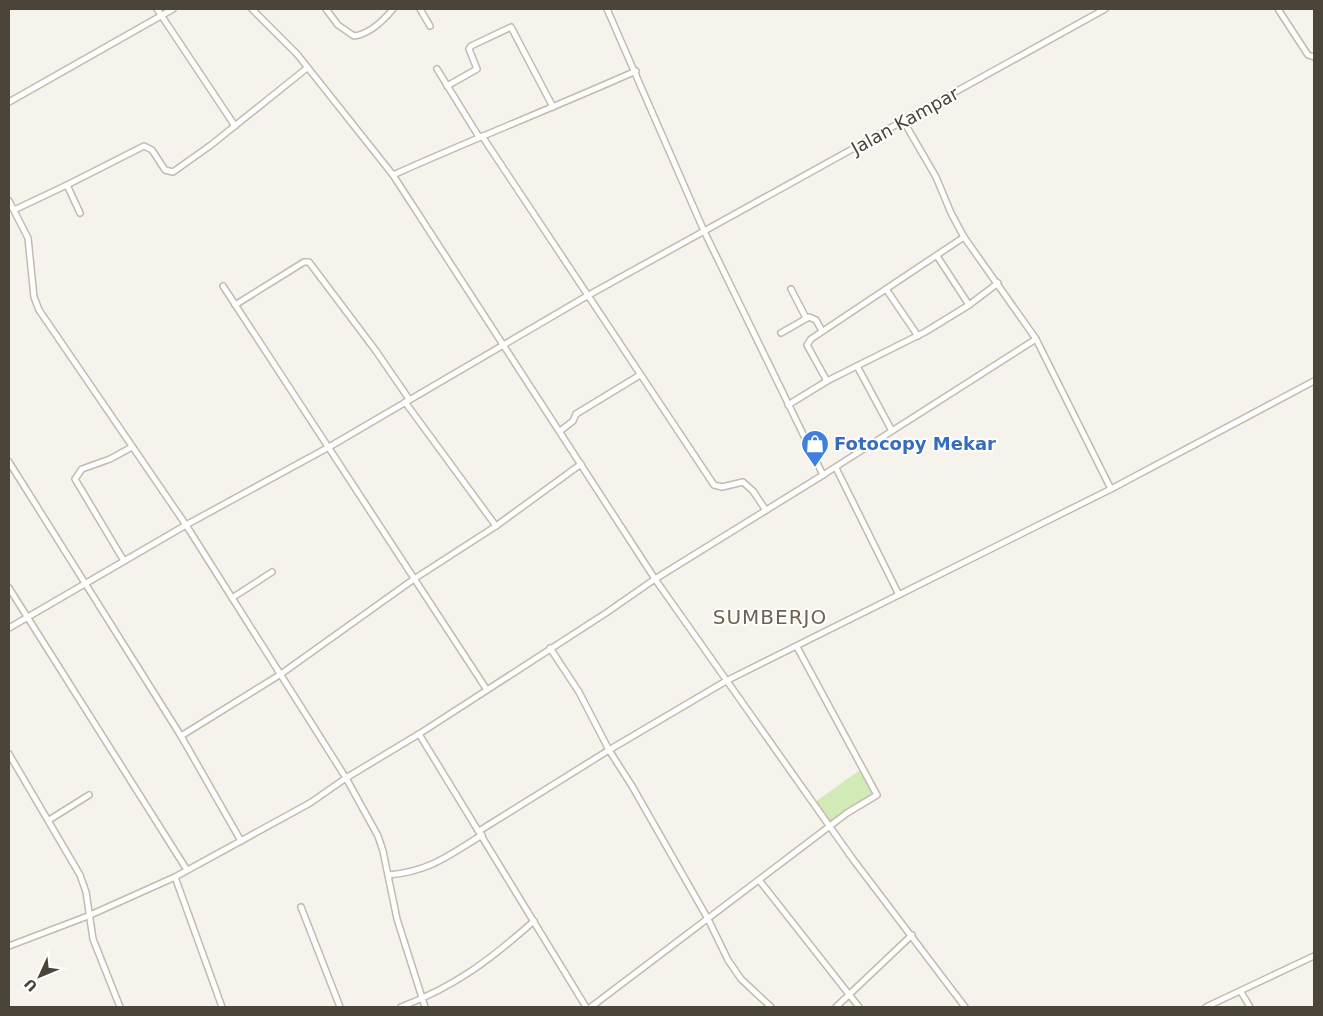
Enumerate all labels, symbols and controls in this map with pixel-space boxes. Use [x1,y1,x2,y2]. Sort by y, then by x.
street label: Jalan Kampar [847,82,963,159]
shop icon: Fotocopy Mekar [800,429,830,468]
place label: Fotocopy Mekar [834,433,996,454]
district label: SUMBERJO [713,605,827,629]
north arrow [15,951,65,1001]
text: U [21,975,40,995]

